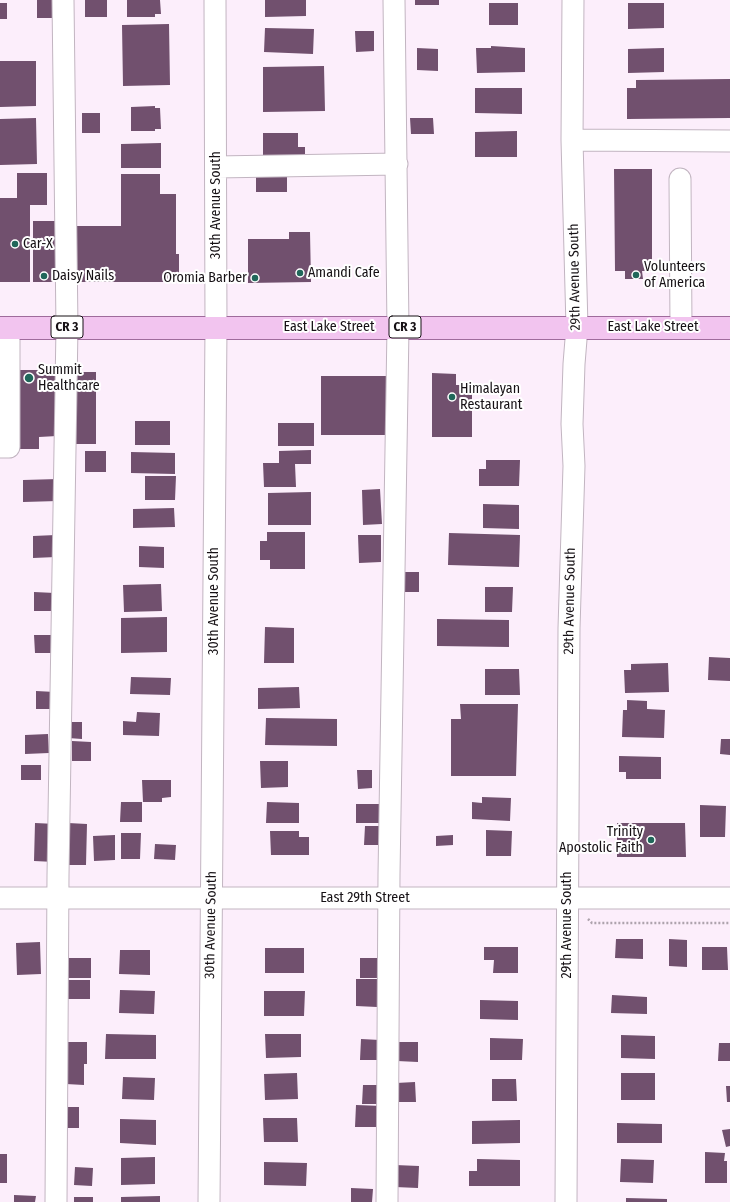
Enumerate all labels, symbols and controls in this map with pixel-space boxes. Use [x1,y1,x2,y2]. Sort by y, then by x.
street label: 30th Avenue South [208,151,224,259]
street label: 29th Avenue South [566,223,584,331]
place label: Car-X [23,236,53,252]
marker: Car-X [10,239,20,249]
place label: Volunteers of America [644,259,705,292]
place label: Amandi Cafe [308,265,380,281]
place label: Daisy Nails [52,268,114,284]
marker: Amandi Cafe [295,268,305,278]
place label: Oromia Barber [163,270,247,286]
marker: Volunteers of America [631,270,641,280]
marker: Daisy Nails [39,271,49,281]
marker: Oromia Barber [250,273,260,283]
road number: CR 3 [51,316,83,338]
road number: CR 3 [389,316,421,338]
street label: East Lake Street [284,319,374,335]
street label: East Lake Street [608,319,698,335]
place label: Summit Healthcare [38,362,100,394]
marker: Summit Healthcare [23,372,35,384]
place label: Himalayan Restaurant [460,381,522,414]
marker: Himalayan Restaurant [447,392,457,402]
street label: 30th Avenue South [206,547,222,655]
street label: 29th Avenue South [561,547,579,655]
place label: Trinity Apostolic Faith [559,824,643,856]
marker: Trinity Apostolic Faith [646,835,656,845]
street label: 30th Avenue South [202,871,220,979]
street label: 29th Avenue South [559,871,575,979]
street label: East 29th Street [320,890,410,906]

